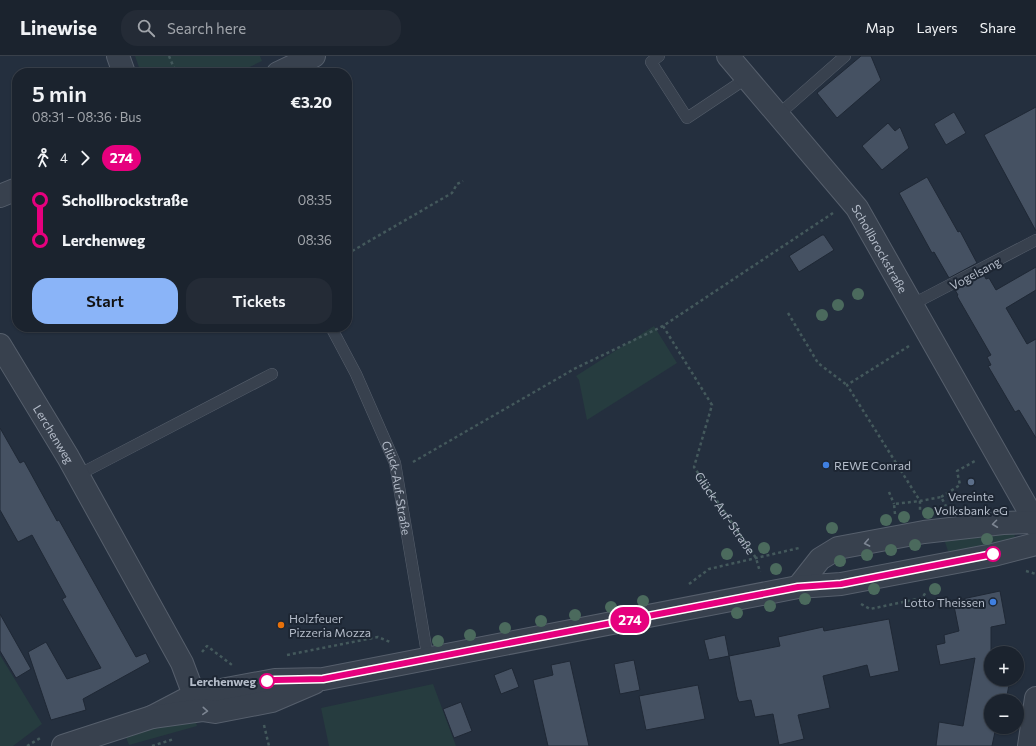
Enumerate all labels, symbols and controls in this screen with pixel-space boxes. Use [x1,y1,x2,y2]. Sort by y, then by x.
search box [121,10,401,46]
text: Linewise [20,16,97,39]
icon: search [135,17,157,39]
text: Search here [167,19,246,37]
text: Map [866,19,894,36]
text: Layers [916,19,958,36]
text: Share [980,19,1016,36]
text: 5 min [32,80,87,107]
text: €3.20 [291,93,332,111]
text: 08:31 – 08:36 · Bus [32,109,141,125]
icon: walk [32,147,54,169]
icon: forward [74,147,96,169]
text: 274 [110,149,133,166]
text: 4 [60,150,68,166]
text: Schollbrockstraße [62,191,188,209]
text: 08:35 [298,192,332,208]
street label: Schollbrockstraße [849,202,911,295]
text: Lerchenweg [62,231,145,249]
text: 08:36 [297,232,332,248]
street label: Vogelsang [947,254,1003,292]
button: Start [32,278,178,324]
button: Tickets [186,278,332,324]
street label: Lerchenweg [31,402,77,466]
street label: Glück-Auf-Straße [379,439,414,536]
place label: REWE Conrad [834,458,911,472]
marker: REWE Conrad [821,460,831,470]
street label: Glück-Auf-Straße [692,469,758,557]
marker: Vereinte Volksbank eG [966,477,976,487]
place label: Vereinte Volksbank eG [934,489,1008,517]
one-way arrow [992,519,998,528]
one-way arrow [864,538,870,547]
unlabelled marker [985,546,1001,562]
place label: Lotto Theissen [904,595,985,609]
marker: Lotto Theissen [988,597,998,607]
line badge: 274 [607,607,653,633]
place label: Holzfeuer Pizzeria Mozza [289,611,371,639]
text: 274 [618,611,642,628]
marker: Holzfeuer Pizzeria Mozza [276,620,286,630]
map controls [984,646,1024,734]
button: + [984,646,1024,686]
marker: Lerchenweg [259,673,275,689]
place label: Lerchenweg [189,674,256,688]
button: − [984,694,1024,734]
one-way arrow [202,706,208,715]

